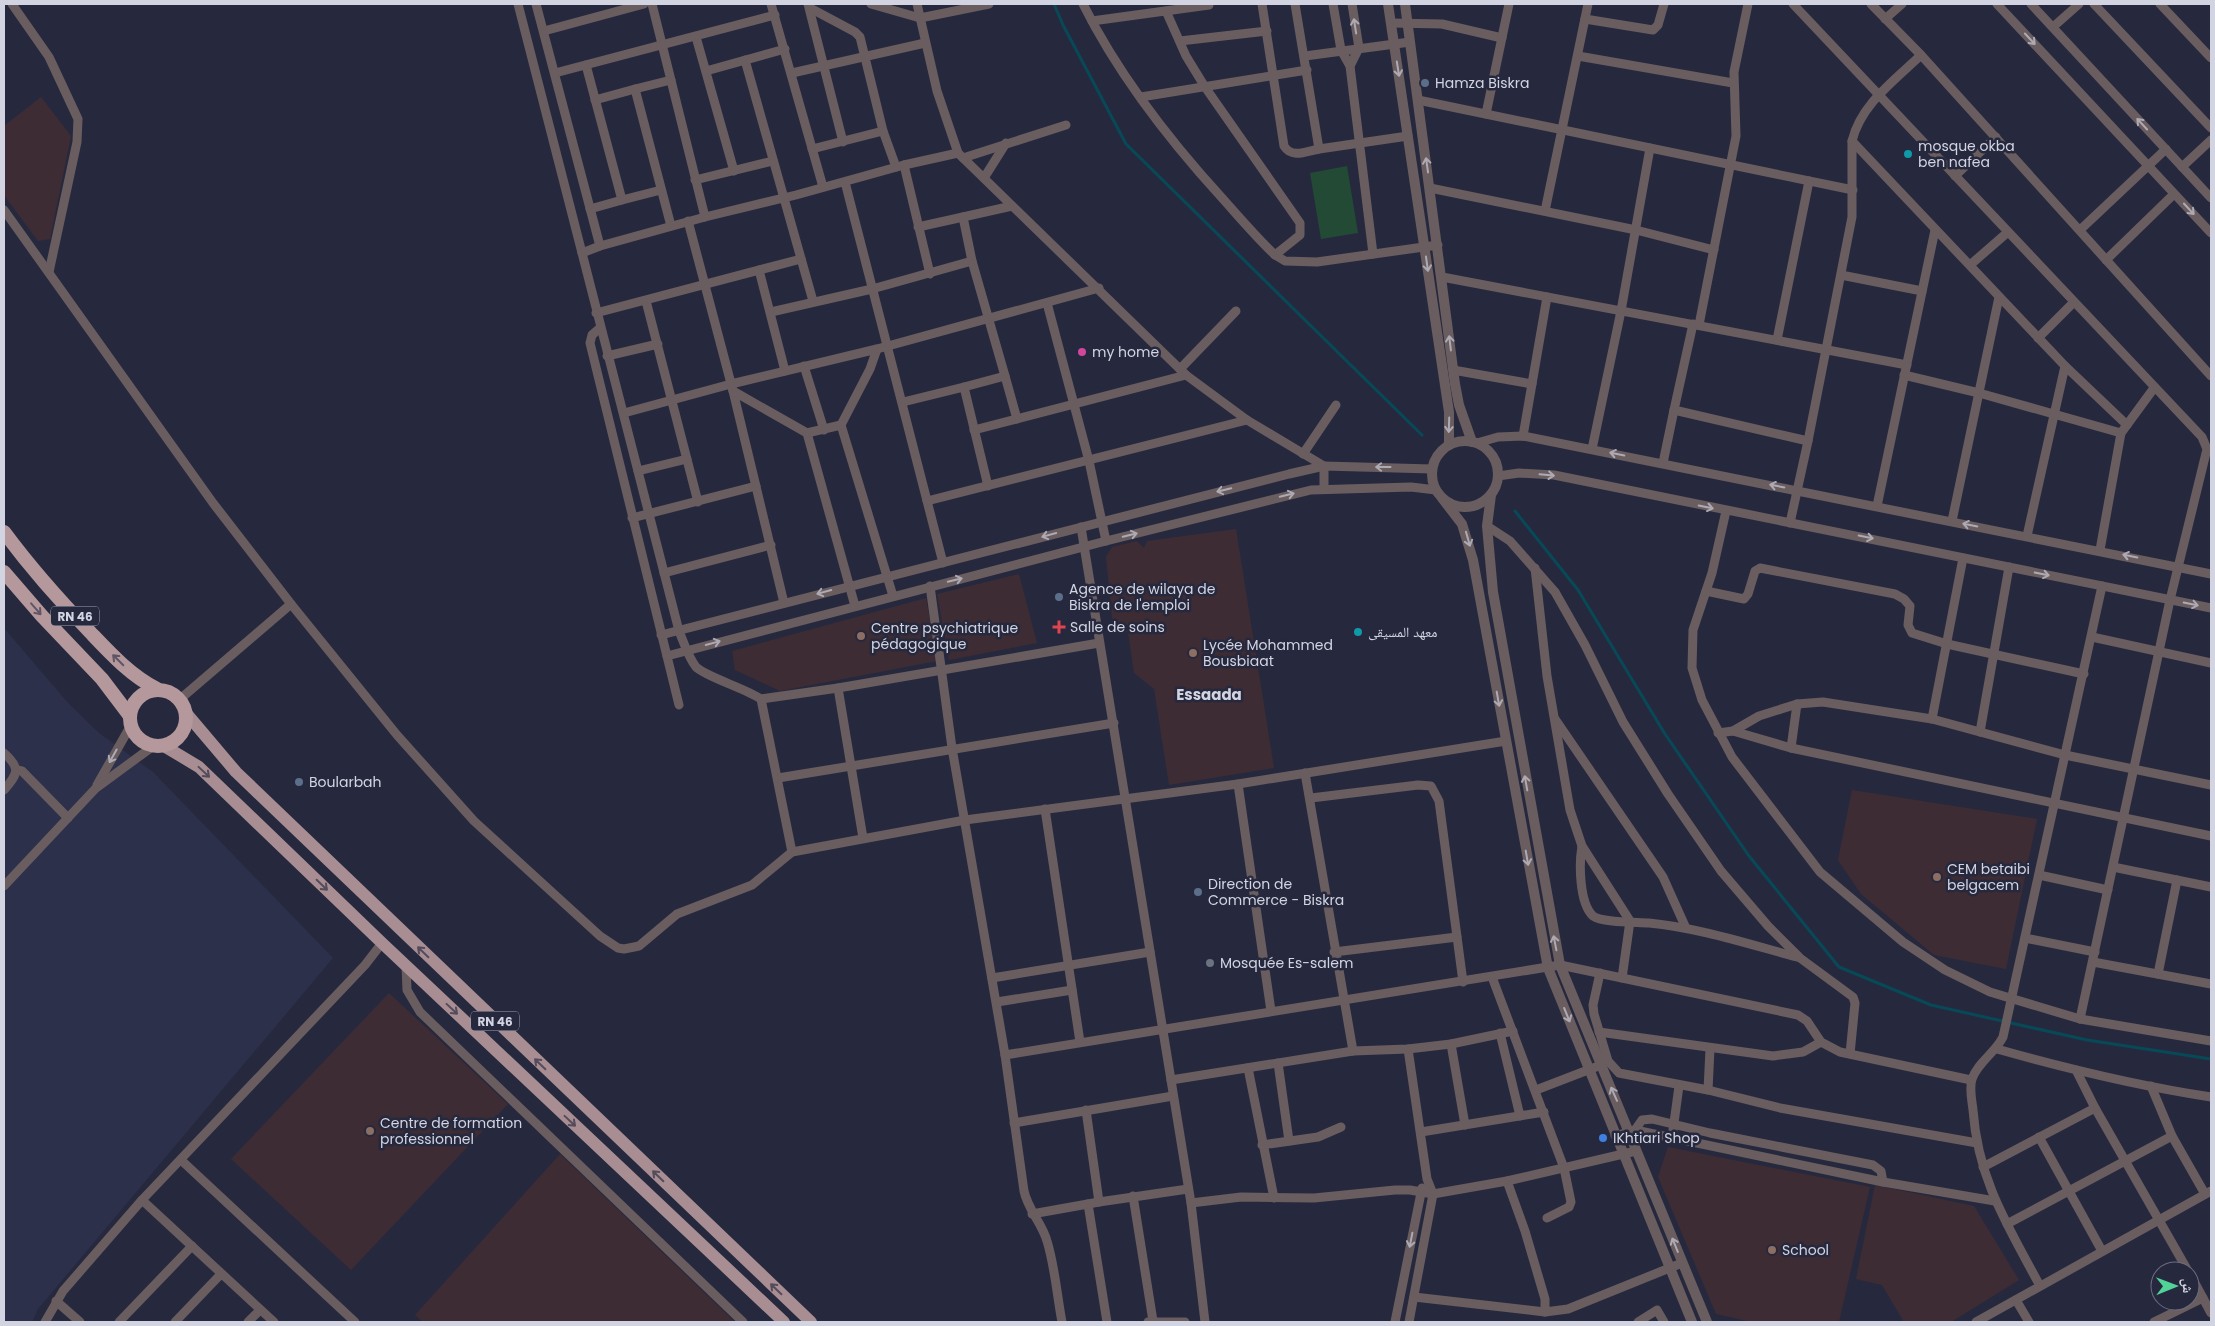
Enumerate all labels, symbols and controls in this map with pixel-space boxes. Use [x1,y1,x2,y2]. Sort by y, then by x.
one-way arrow [1350,18,1360,34]
one-way arrow [2024,33,2036,46]
one-way arrow [1393,61,1403,77]
place label: Hamza Biskra [1435,73,1529,93]
marker: Hamza Biskra [1419,77,1431,89]
one-way arrow [2136,117,2148,130]
place label: mosque okba ben nafea [1918,136,2015,172]
marker: mosque okba ben nafea [1902,148,1914,160]
one-way arrow [1422,157,1432,173]
one-way arrow [2183,203,2195,216]
one-way arrow [1423,256,1433,272]
one-way arrow [1445,336,1455,352]
place label: my home [1092,342,1159,362]
marker: my home [1076,346,1088,358]
one-way arrow [1445,417,1454,433]
one-way arrow [1610,449,1626,459]
one-way arrow [1376,462,1392,472]
one-way arrow [1538,470,1554,480]
one-way arrow [1769,481,1785,491]
one-way arrow [1216,486,1232,495]
one-way arrow [1279,490,1295,500]
one-way arrow [1698,502,1714,512]
one-way arrow [1963,520,1979,529]
one-way arrow [1121,530,1137,539]
one-way arrow [1042,531,1058,540]
one-way arrow [1463,531,1473,547]
one-way arrow [1857,533,1873,543]
one-way arrow [2122,551,2138,561]
one-way arrow [2033,570,2049,579]
one-way arrow [947,575,963,584]
place label: Agence de wilaya de Biskra de l'emploi [1069,579,1216,615]
one-way arrow [817,588,833,598]
marker: Agence de wilaya de Biskra de l'emploi [1053,591,1065,603]
one-way arrow [2182,600,2198,609]
one-way arrow [30,603,41,616]
road number: RN 46 [51,606,99,626]
place label: Salle de soins [1070,617,1165,637]
place label: Centre psychiatrique pédagogique [871,618,1018,654]
marker: Salle de soins [1052,620,1066,634]
place label: معهد المسيقى [1368,622,1437,642]
marker: معهد المسيقى [1352,626,1364,638]
marker: Centre psychiatrique pédagogique [855,630,867,642]
place label: Lycée Mohammed Bousbiaat [1203,635,1333,671]
one-way arrow [705,637,721,647]
marker: Lycée Mohammed Bousbiaat [1187,647,1199,659]
one-way arrow [112,654,124,667]
district label: Essaada [1176,684,1242,705]
one-way arrow [1494,690,1504,706]
one-way arrow [108,749,118,763]
one-way arrow [198,766,211,778]
place label: Boularbah [309,772,382,792]
one-way arrow [1521,775,1531,791]
marker: Boularbah [293,776,305,788]
one-way arrow [1523,850,1533,866]
place label: CEM betaibi belgacem [1947,859,2030,895]
marker: CEM betaibi belgacem [1931,871,1943,883]
place label: Direction de Commerce - Biskra [1208,874,1344,910]
one-way arrow [315,879,328,891]
marker: Direction de Commerce - Biskra [1192,886,1204,898]
one-way arrow [1550,935,1560,951]
one-way arrow [417,946,429,958]
place label: Mosquée Es-salem [1220,953,1353,973]
marker: Mosquée Es-salem [1204,957,1216,969]
one-way arrow [446,1003,458,1015]
one-way arrow [1562,1007,1572,1022]
road number: RN 46 [471,1011,519,1030]
one-way arrow [534,1058,547,1070]
one-way arrow [1608,1087,1618,1102]
place label: Centre de formation professionnel [380,1113,522,1149]
one-way arrow [564,1115,577,1127]
marker: Centre de formation professionnel [364,1125,376,1137]
place label: IKhtiari Shop [1613,1128,1700,1148]
marker: IKhtiari Shop [1597,1132,1609,1144]
one-way arrow [652,1170,664,1182]
one-way arrow [1405,1231,1415,1247]
one-way arrow [1669,1238,1679,1253]
place label: School [1782,1240,1829,1260]
marker: School [1766,1244,1778,1256]
north arrow [2150,1261,2200,1311]
text: ش [2178,1278,2198,1294]
one-way arrow [770,1283,782,1295]

